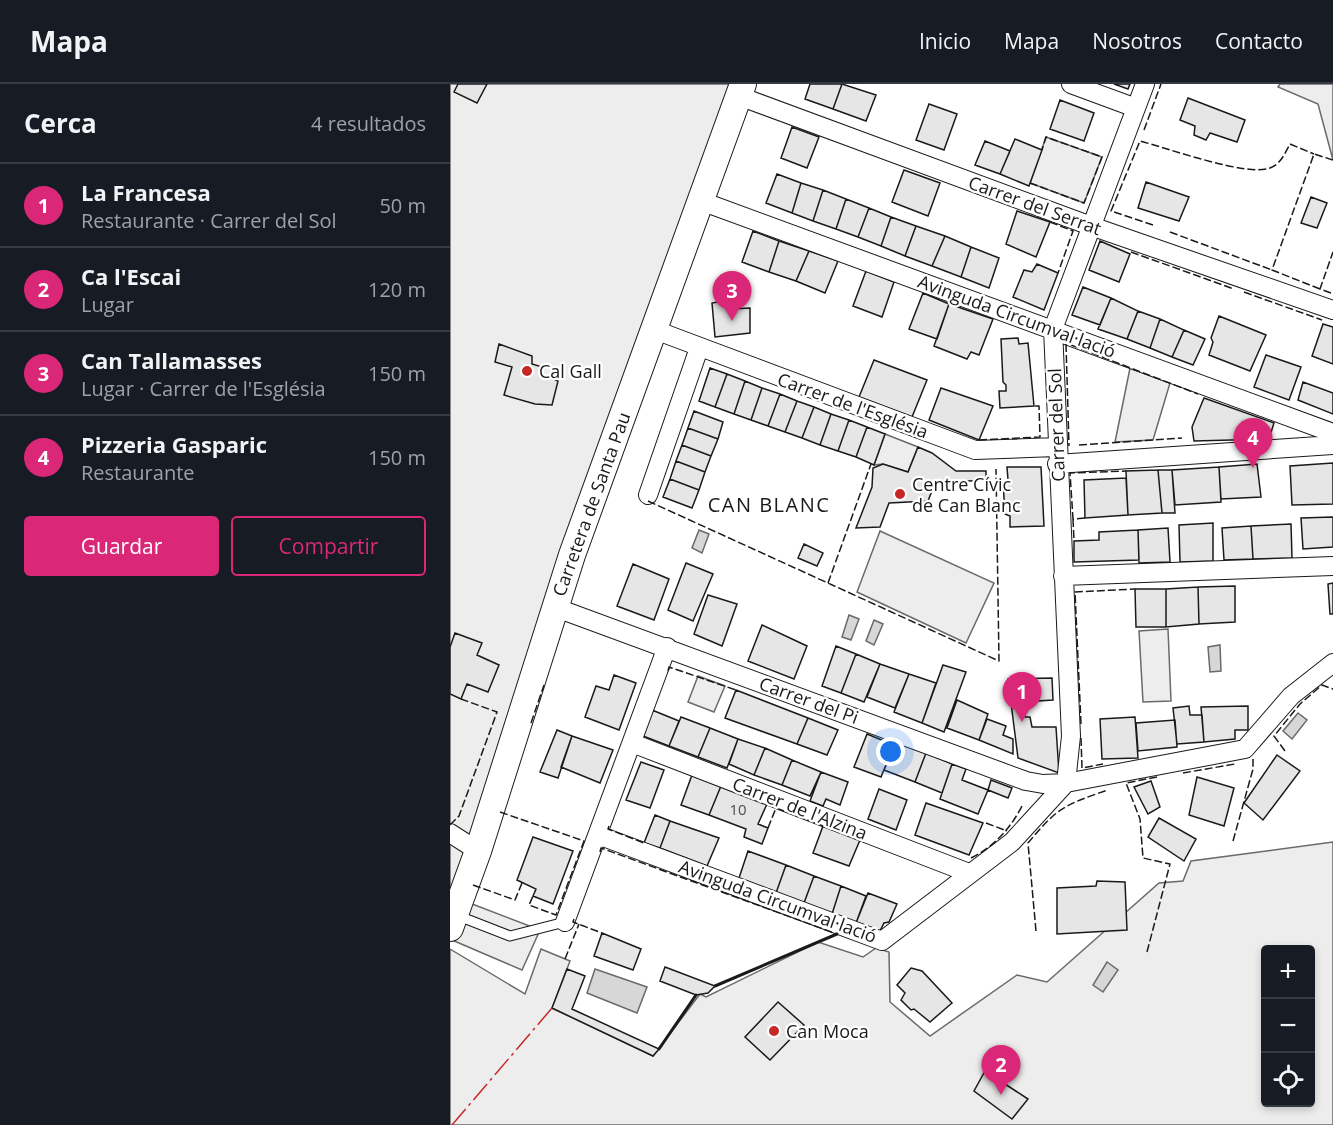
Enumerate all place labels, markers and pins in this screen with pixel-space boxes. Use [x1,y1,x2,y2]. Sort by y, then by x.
pin: 3 [712,272,752,321]
place label: Cal Gall [539,359,602,383]
marker: Cal Gall [520,364,534,378]
pin: 4 [1234,418,1272,468]
place label: Centre Cívic de Can Blanc [912,472,1021,517]
marker: Centre Cívic de Can Blanc [893,487,907,501]
pin: 1 [1002,672,1042,722]
place label: Can Moca [786,1019,869,1043]
marker: Can Moca [767,1024,781,1038]
pin: 2 [982,1046,1020,1095]

